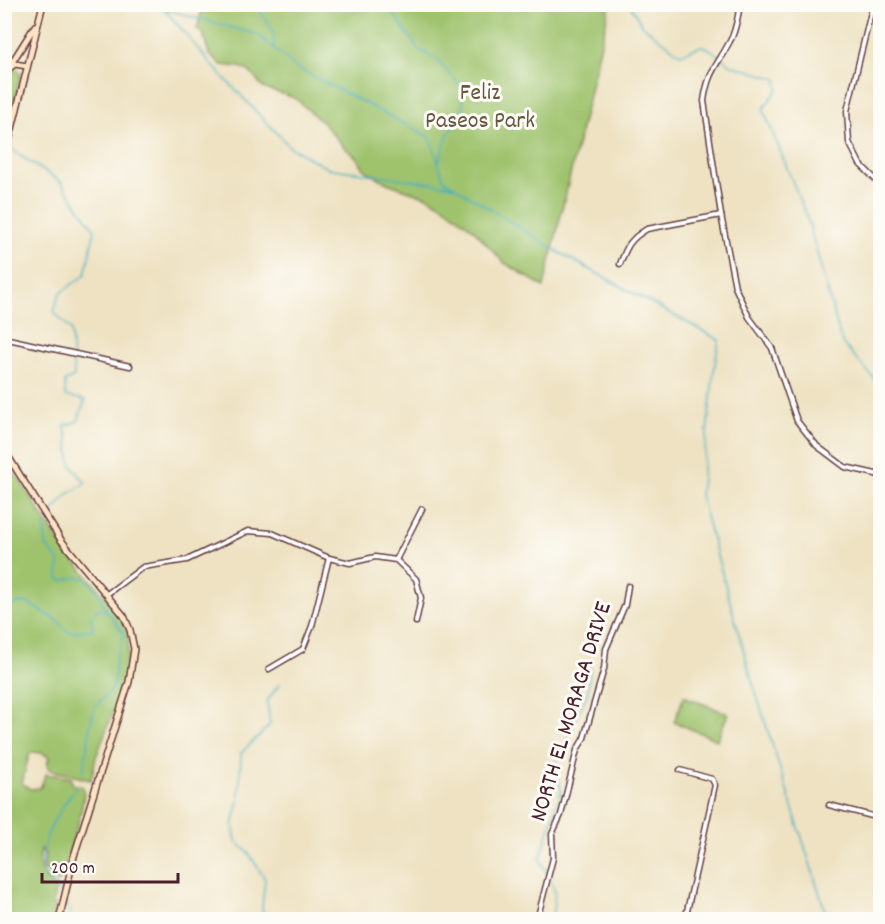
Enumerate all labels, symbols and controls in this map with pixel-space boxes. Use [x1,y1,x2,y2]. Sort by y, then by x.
park label: Feliz Paseos Park [425,77,535,139]
street label: NORTH EL MORAGA DRIVE [522,598,622,826]
scale bar [42,846,178,884]
text: 200 m [51,857,95,882]

